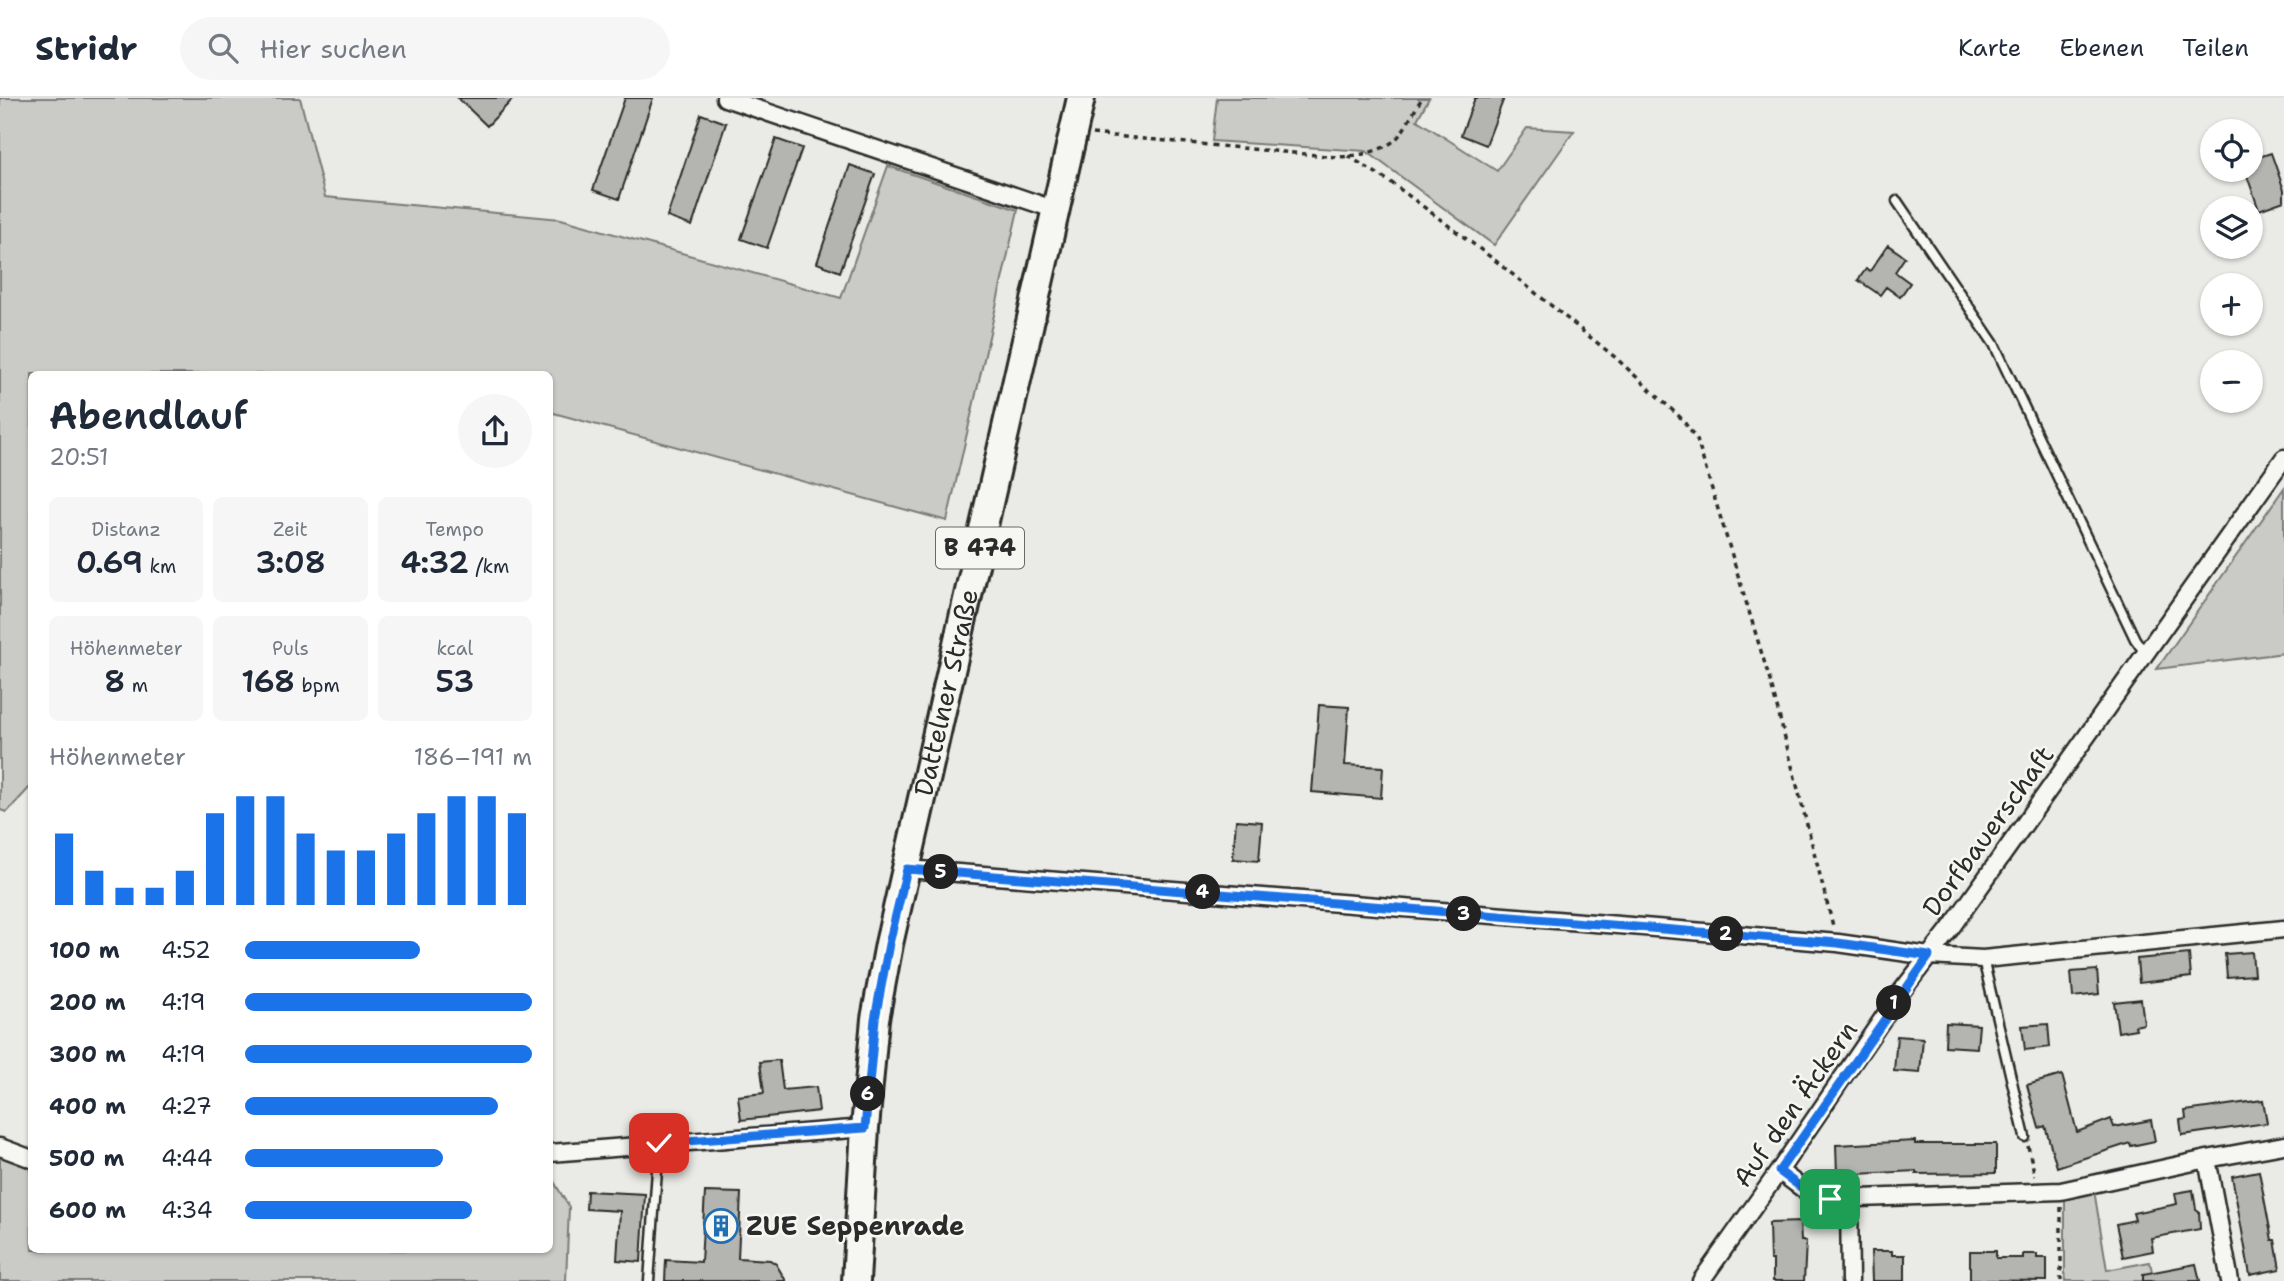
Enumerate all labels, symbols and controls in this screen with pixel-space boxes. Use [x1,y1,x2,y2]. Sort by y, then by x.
search box [180,17,670,80]
text: Stridr [35,26,138,71]
icon: search [204,29,242,67]
text: Hier suchen [260,31,407,66]
text: Karte [1958,32,2021,64]
text: Ebenen [2059,32,2144,64]
text: Teilen [2182,32,2249,64]
map controls [2200,119,2263,413]
button: locate [2200,119,2263,182]
button: layers [2200,196,2263,259]
button: + [2200,273,2263,336]
button: − [2200,350,2263,413]
text: Abendlauf [49,390,248,441]
button: share [458,394,532,468]
text: 20:51 [49,442,109,472]
text: Distanz [92,517,161,542]
text: Zeit [273,517,308,542]
text: Tempo [426,517,484,542]
road number: B 474 [936,528,1024,569]
text: 0.69 [76,542,143,583]
text: 3:08 [255,542,326,583]
text: 4:32 [400,542,469,583]
text: km [143,554,176,579]
text: /km [469,554,509,579]
street label: Dattelner Straße [905,585,986,799]
text: Höhenmeter [70,636,183,661]
text: Puls [272,636,309,661]
text: kcal [436,636,473,661]
text: 8 [104,661,125,702]
text: 168 [241,661,295,702]
text: 53 [435,661,474,702]
text: m [125,673,148,698]
text: bpm [295,673,340,698]
street label: Dorfbauerschaft [1914,738,2061,923]
text: Höhenmeter [49,742,186,772]
text: 186–191 m [414,742,532,772]
pin: 5 [923,854,958,890]
text: 5 [935,859,946,884]
pin: 4 [1186,874,1220,910]
text: 4 [1196,879,1209,904]
pin: 3 [1446,896,1482,932]
text: 3 [1457,901,1470,926]
pin: 2 [1708,916,1744,952]
text: 2 [1719,921,1732,946]
text: 100 m [49,935,120,965]
text: 4:52 [161,935,211,965]
pin: 1 [1876,986,1912,1020]
text: 200 m [49,987,126,1017]
text: 4:19 [161,987,206,1017]
text: 1 [1889,990,1898,1015]
street label: Auf den Äckern [1724,1014,1865,1194]
text: 300 m [49,1039,126,1069]
text: 4:19 [161,1039,206,1069]
pin: 6 [850,1076,886,1112]
text: 6 [861,1081,874,1106]
text: 400 m [49,1091,126,1121]
text: 4:27 [161,1091,212,1121]
pin [629,1113,689,1173]
icon: check [640,1124,678,1162]
text: 500 m [49,1143,124,1173]
text: 4:44 [161,1143,213,1173]
pin [1800,1169,1860,1229]
icon: arrive [1811,1180,1849,1218]
text: 600 m [49,1195,126,1225]
text: 4:34 [161,1195,213,1225]
building icon: ZUE Seppenrade [702,1207,740,1245]
place label: ZUE Seppenrade [746,1208,965,1243]

